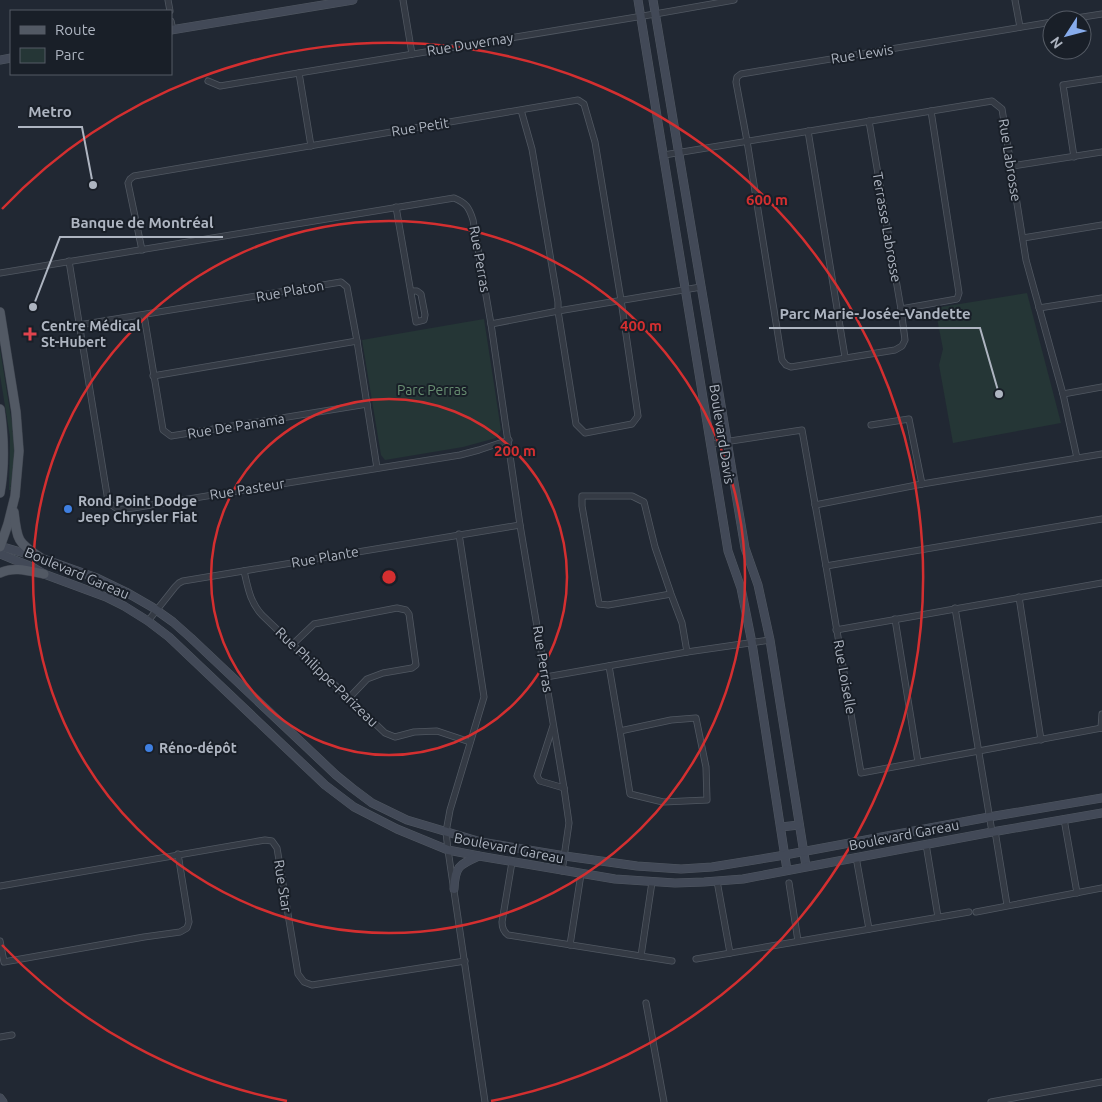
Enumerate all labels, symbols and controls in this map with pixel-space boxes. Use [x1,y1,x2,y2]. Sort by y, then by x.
legend [10,10,172,75]
north arrow [1042,10,1092,60]
text: Route [55,21,96,38]
street label: Rue Duvernay [426,29,515,59]
text: N [1047,34,1066,52]
street label: Rue Lewis [830,41,894,67]
text: Parc [55,46,84,63]
callout: Metro [18,97,82,127]
text: Metro [28,103,72,120]
street label: Rue Petit [390,114,450,139]
street label: Rue Labrosse [996,117,1024,203]
street label: Terrasse Labrosse [869,171,905,283]
text: 600 m [746,191,788,208]
callout: Banque de Montréal [60,207,223,237]
text: Banque de Montréal [71,214,214,231]
street label: Rue Perras [466,224,494,294]
street label: Rue Platon [255,277,325,305]
callout: Parc Marie-Josée-Vandette [769,298,980,328]
text: Parc Marie-Josée-Vandette [779,305,971,322]
text: 400 m [620,317,662,334]
place label: Centre Médical St-Hubert [41,318,140,350]
marker: Centre Médical St-Hubert [23,327,37,341]
park label: Parc Perras [397,382,467,398]
street label: Boulevard Davis [706,383,738,485]
street label: Rue De Panama [186,410,286,442]
text: 200 m [494,442,536,459]
street label: Rue Pasteur [208,475,286,503]
place label: Rond Point Dodge Jeep Chrysler Fiat [78,493,197,525]
marker: Rond Point Dodge Jeep Chrysler Fiat [62,503,74,515]
street label: Rue Plante [290,543,360,571]
street label: Boulevard Gareau [22,544,132,602]
centre of rings [380,568,398,586]
street label: Rue Philippe-Parizeau [273,624,381,730]
street label: Rue Perras [530,624,556,694]
street label: Rue Loiselle [831,639,859,715]
place label: Réno-dépôt [159,740,237,756]
marker: Réno-dépôt [143,742,155,754]
street label: Boulevard Gareau [848,816,960,854]
street label: Boulevard Gareau [453,829,565,867]
street label: Rue Star [271,859,295,914]

